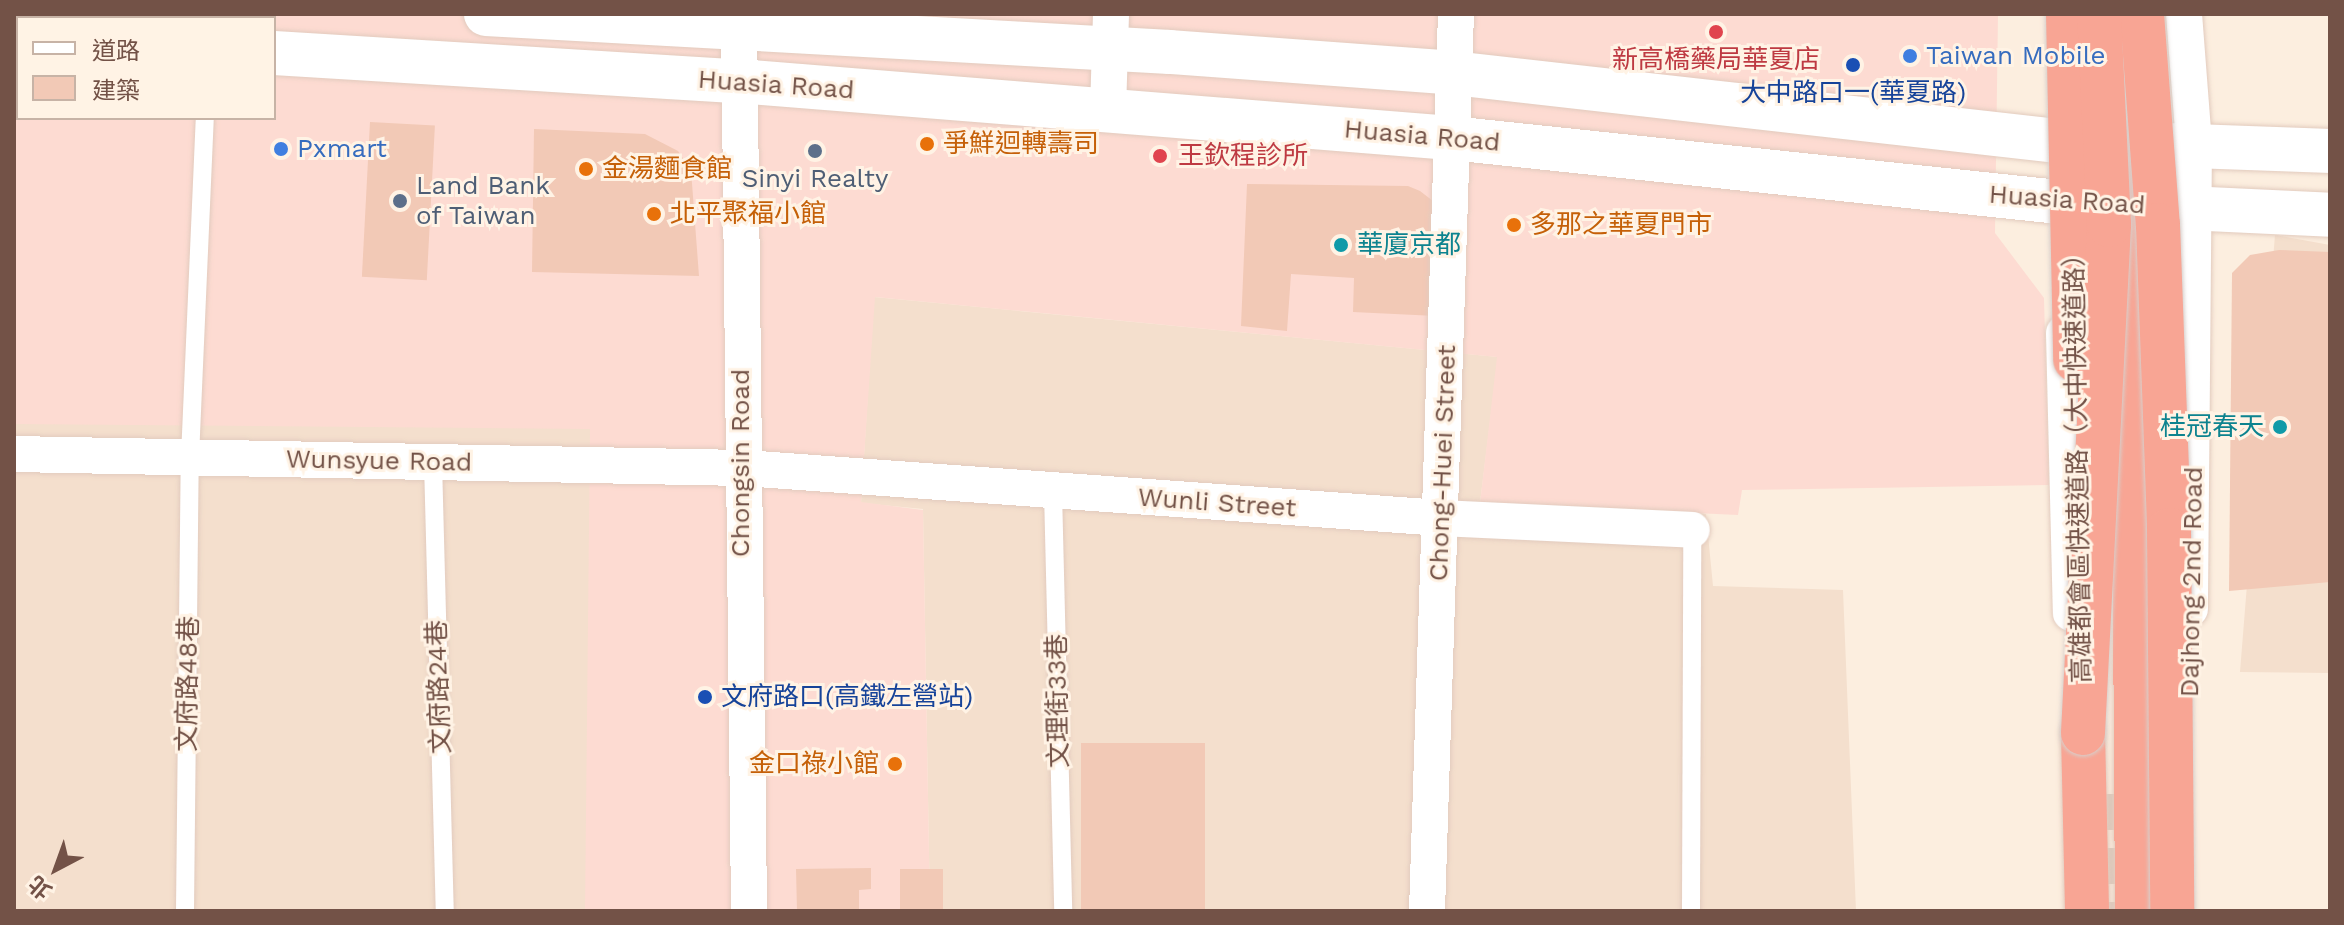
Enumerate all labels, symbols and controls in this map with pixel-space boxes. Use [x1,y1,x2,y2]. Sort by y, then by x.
legend [16,16,276,120]
marker: 新高橋藥局華夏店 [1707,23,1725,41]
text: 道路 [92,37,140,65]
place label: Taiwan Mobile [1926,40,2106,72]
place label: 新高橋藥局華夏店 [1612,44,1820,76]
marker: Taiwan Mobile [1901,47,1919,65]
marker: 大中路口一(華夏路) [1844,56,1862,74]
street label: Huasia Road [696,64,856,106]
text: 建築 [92,77,140,105]
place label: 大中路口一(華夏路) [1740,77,1966,109]
street label: Huasia Road [1342,114,1502,158]
place label: 爭鮮迴轉壽司 [943,128,1099,160]
place label: Pxmart [297,133,387,165]
marker: 爭鮮迴轉壽司 [918,135,936,153]
marker: Pxmart [272,140,290,158]
place label: 王欽程診所 [1178,140,1308,172]
marker: Sinyi Realty [806,142,824,160]
marker: 王欽程診所 [1149,145,1171,167]
place label: 金湯麵食館 [602,153,732,185]
marker: 金湯麵食館 [577,160,595,178]
place label: Sinyi Realty [742,163,888,195]
place label: Land Bank of Taiwan [416,170,550,232]
street label: Huasia Road [1987,179,2147,221]
marker: Land Bank of Taiwan [391,192,409,210]
place label: 北平聚福小館 [670,198,826,230]
marker: 北平聚福小館 [645,205,663,223]
place label: 多那之華夏門市 [1530,209,1712,241]
marker: 多那之華夏門市 [1505,216,1523,234]
place label: 華廈京都 [1357,229,1461,261]
marker: 華廈京都 [1332,236,1350,254]
street label: 高雄都會區快速道路（大中快速道路） [2059,241,2097,683]
street label: Chong-Huei Street [1423,344,1463,582]
street label: Chongsin Road [725,369,757,557]
place label: 桂冠春天 [2160,411,2264,443]
marker: 桂冠春天 [2271,418,2289,436]
street label: Wunsyue Road [286,444,472,478]
street label: Dajhong 2nd Road [2174,466,2210,698]
street label: Wunli Street [1137,482,1297,524]
street label: 文府路48巷 [171,616,205,752]
street label: 文府路24巷 [421,619,457,755]
street label: 文理街33巷 [1041,634,1075,768]
place label: 文府路口(高鐵左營站) [721,681,973,713]
marker: 文府路口(高鐵左營站) [696,688,714,706]
place label: 金口祿小館 [749,748,879,780]
marker: 金口祿小館 [886,755,904,773]
north arrow [16,829,96,909]
text: 北 [23,871,56,904]

